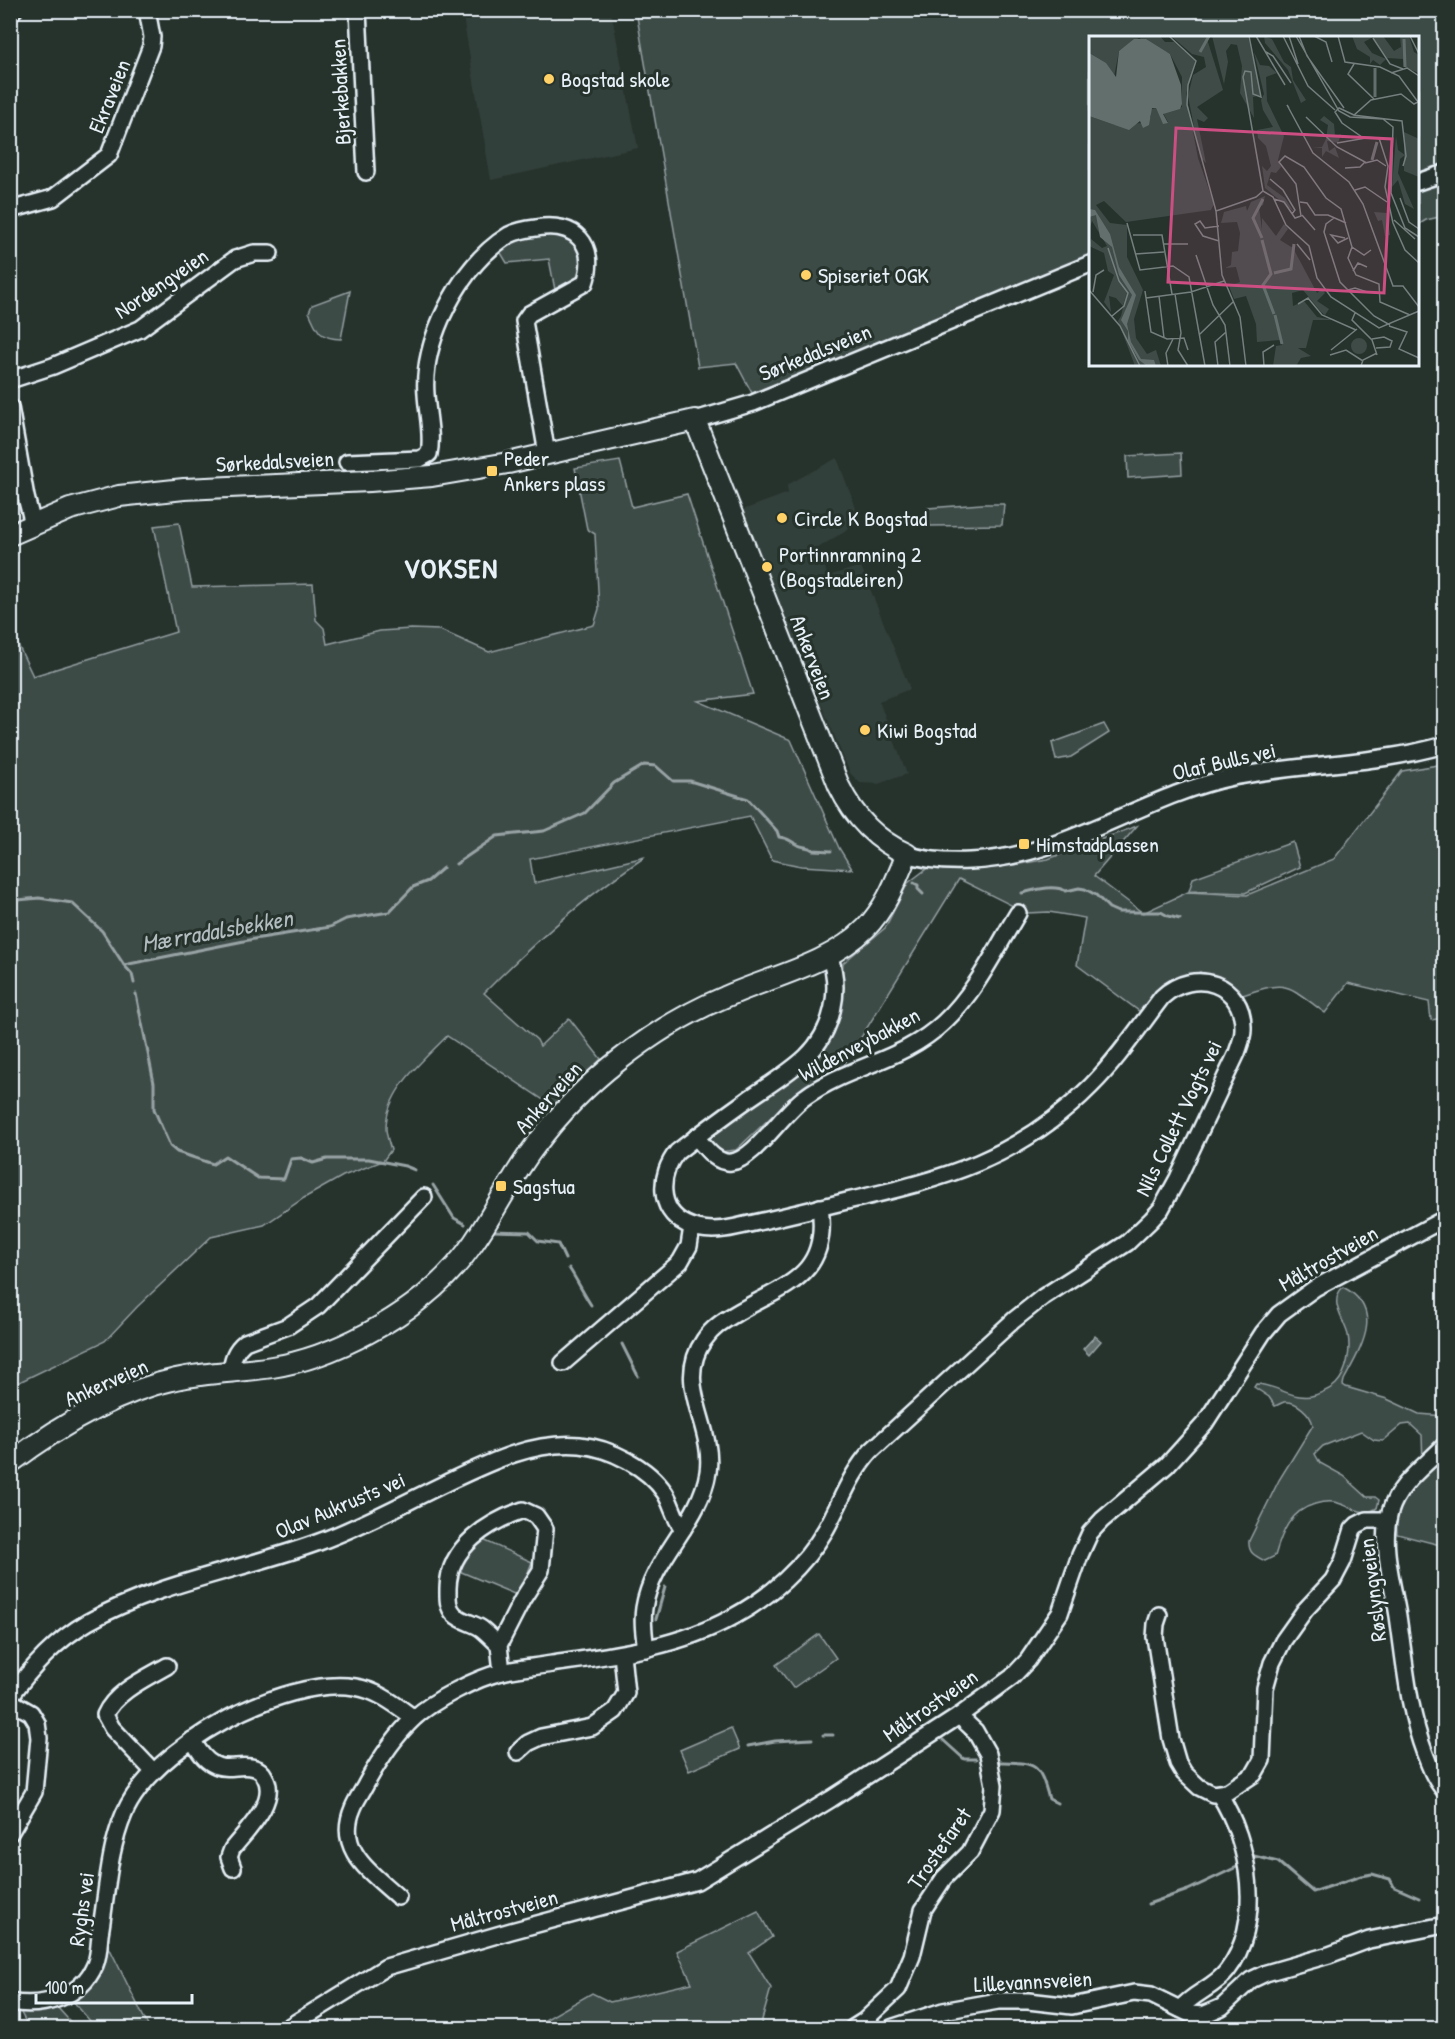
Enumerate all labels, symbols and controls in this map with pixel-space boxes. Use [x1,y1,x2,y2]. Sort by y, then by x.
inset map [1089,36,1419,366]
street label: Bjerkebakken [322,38,358,146]
street label: Ekraveien [81,55,137,137]
place label: Bogstad skole [561,64,670,94]
marker: Bogstad skole [542,72,556,86]
street label: Nordengveien [108,241,214,325]
place label: Spiseriet OGK [818,260,929,290]
marker: Spiseriet OGK [799,268,813,282]
street label: Sørkedalsveien [754,316,876,388]
street label: Sørkedalsveien [215,443,335,479]
place label: Peder Ankers plass [504,443,605,498]
marker: Peder Ankers plass [485,464,499,478]
place label: Circle K Bogstad [794,503,928,533]
marker: Circle K Bogstad [775,511,789,525]
place label: Portinnramning 2 (Bogstadleiren) [779,539,922,594]
district label: VOKSEN [403,549,499,587]
marker: Portinnramning 2 (Bogstadleiren) [760,560,774,574]
street label: Ankerveien [783,610,843,704]
place label: Kiwi Bogstad [877,715,977,745]
marker: Kiwi Bogstad [858,723,872,737]
street label: Olaf Bulls vei [1169,735,1279,787]
place label: Himstadplassen [1036,829,1159,859]
marker: Himstadplassen [1017,837,1031,851]
water label: Mærradalsbekken [139,901,297,959]
street label: Wildenveybakken [793,1000,925,1088]
street label: Nils Collett Vogts vei [1127,1035,1229,1201]
street label: Ankerveien [507,1054,589,1140]
place label: Sagstua [513,1171,575,1201]
marker: Sagstua [494,1179,508,1193]
street label: Måltrostveien [1273,1218,1383,1298]
street label: Ankerveien [60,1350,152,1414]
street label: Olav Aukrusts vei [270,1464,410,1546]
street label: Røslyngveien [1351,1537,1393,1643]
street label: Måltrostveien [876,1661,984,1749]
street label: Trostefaret [900,1801,978,1895]
street label: Ryghs vei [61,1870,101,1948]
street label: Måltrostveien [447,1881,561,1939]
street label: Lillevannsveien [973,1963,1093,1999]
scale bar [36,1967,192,2005]
text: 100 m [45,1975,84,2000]

